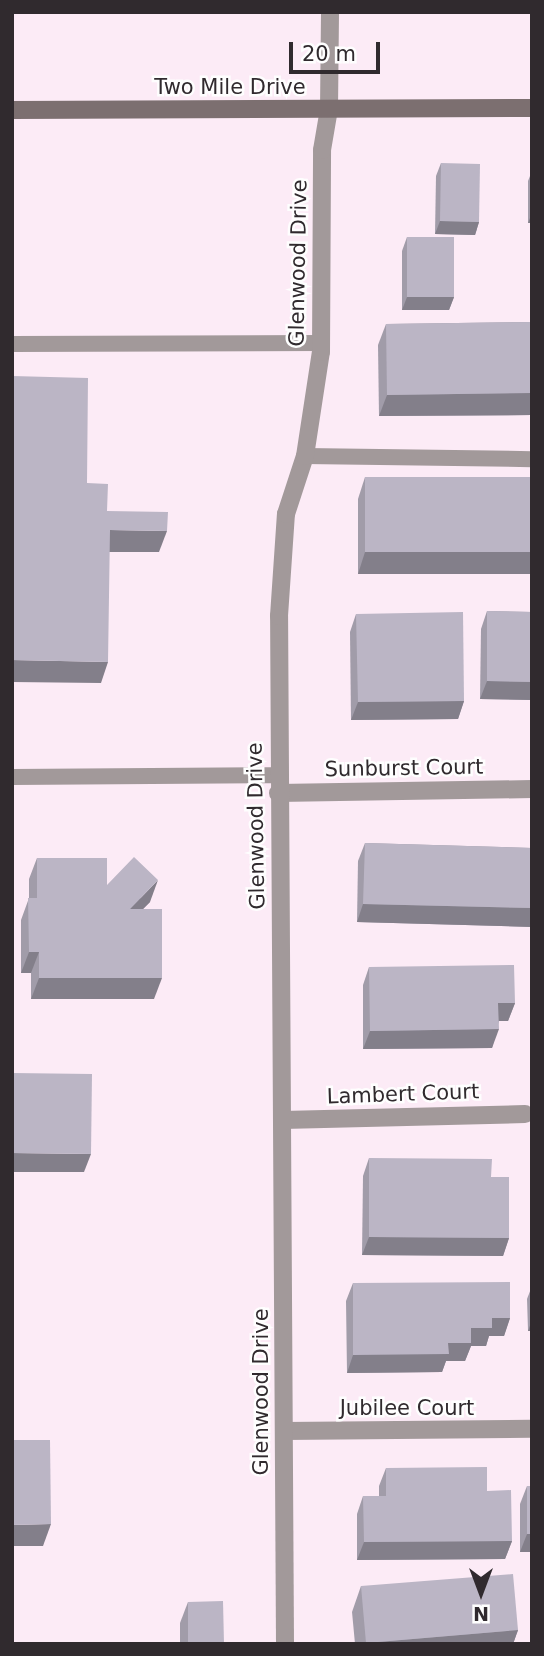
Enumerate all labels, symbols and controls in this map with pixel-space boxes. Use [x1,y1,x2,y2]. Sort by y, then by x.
scale bar [292,28,383,72]
text: 20 m [302,42,356,66]
street label: Two Mile Drive [154,74,306,100]
street label: Glenwood Drive [284,179,312,347]
street label: Glenwood Drive [242,742,270,910]
street label: Sunburst Court [324,754,484,782]
street label: Lambert Court [326,1079,480,1109]
street label: Glenwood Drive [248,1308,274,1476]
street label: Jubilee Court [340,1395,474,1421]
north arrow [446,1558,516,1628]
text: N [473,1603,489,1625]

